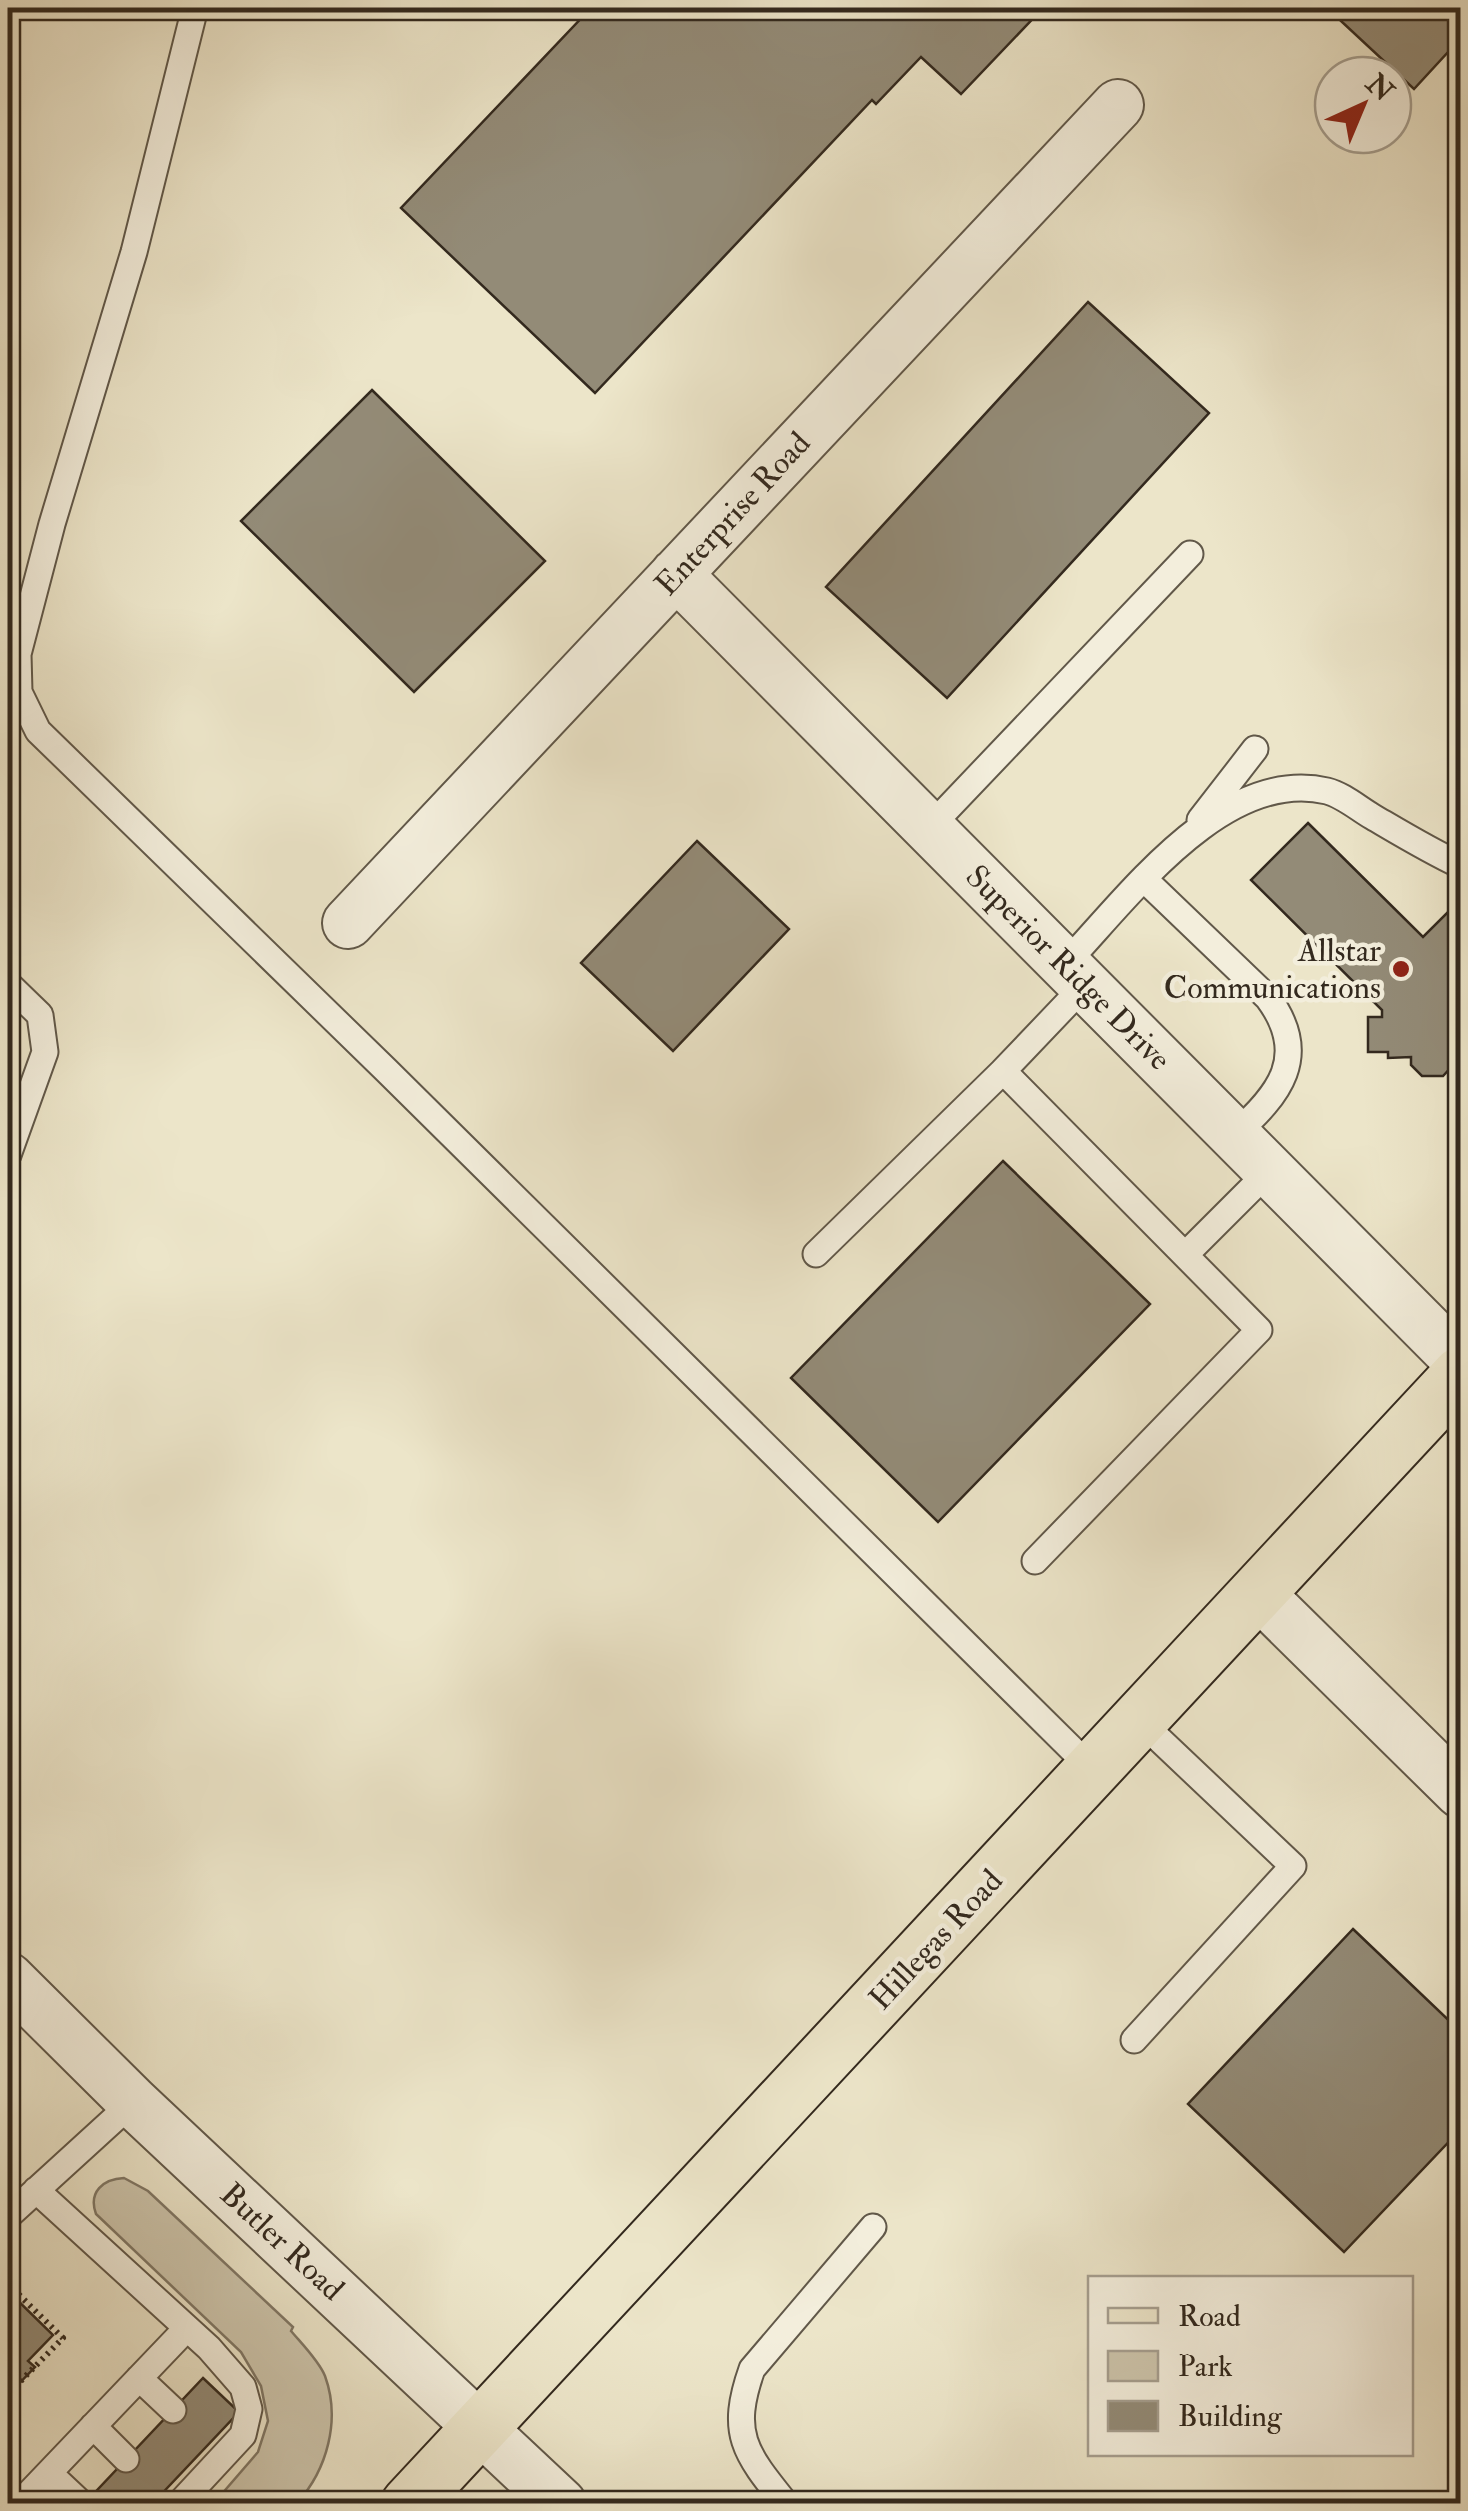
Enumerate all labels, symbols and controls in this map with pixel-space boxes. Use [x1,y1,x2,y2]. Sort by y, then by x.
north arrow [1313,55,1413,155]
text: N [1357,66,1401,110]
street label: Enterprise Road [647,424,819,604]
street label: Superior Ridge Drive [957,857,1179,1079]
place label: Allstar Communications [1164,931,1381,1008]
marker: Allstar Communications [1390,958,1412,980]
street label: Hillegas Road [861,1861,1011,2019]
street label: Butler Road [212,2175,352,2310]
legend [1088,2276,1413,2456]
text: Road [1178,2298,1241,2335]
text: Park [1178,2348,1233,2385]
text: Building [1178,2398,1283,2435]

